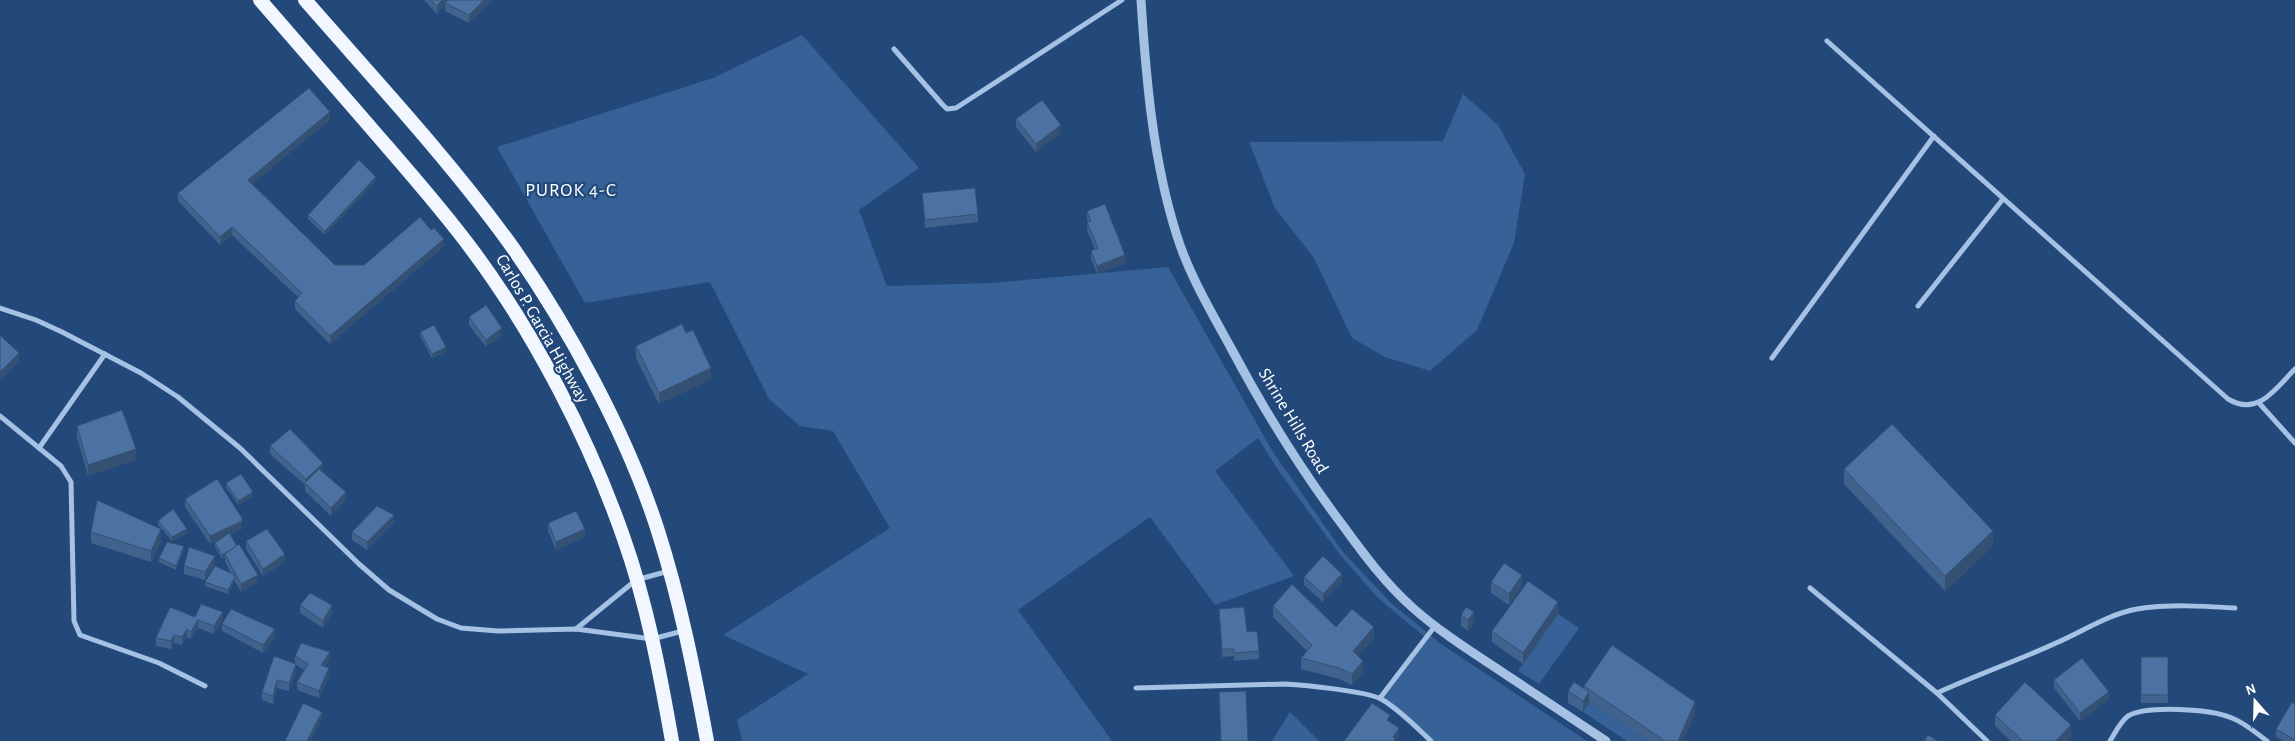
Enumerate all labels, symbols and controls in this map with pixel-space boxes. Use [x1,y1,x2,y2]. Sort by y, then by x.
district label: PUROK 4-C [525,181,617,200]
street label: Carlos P. Garcia Highway [492,252,592,407]
street label: Shrine Hills Road [1255,365,1331,477]
north arrow [2230,676,2280,726]
text: N [2244,681,2258,698]

